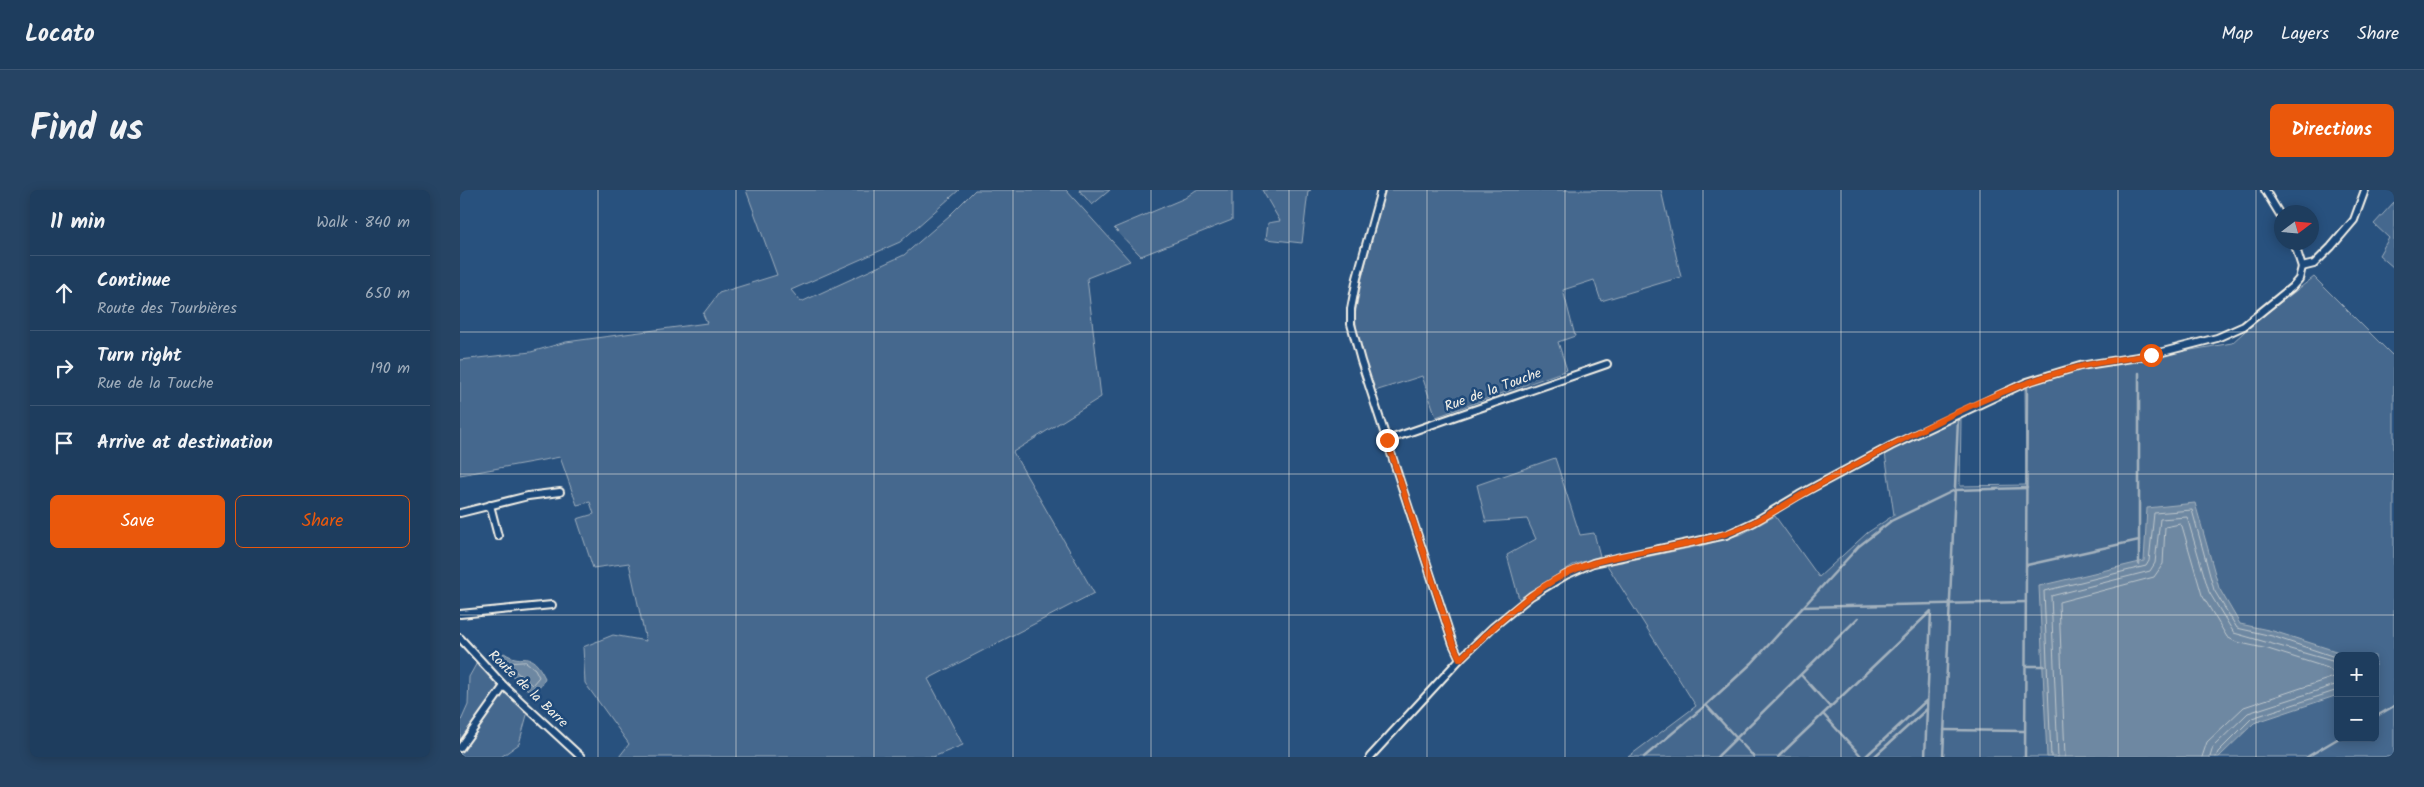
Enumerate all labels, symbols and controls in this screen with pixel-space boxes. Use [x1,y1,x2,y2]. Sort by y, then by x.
text: Locato [25,15,95,54]
text: Map [2222,20,2253,49]
text: Layers [2281,20,2329,49]
text: Share [2357,20,2399,49]
text: Find us [30,102,143,158]
button: Directions [2270,104,2394,157]
north arrow [2274,205,2319,250]
text: 11 min [50,206,105,239]
text: Walk · 840 m [316,210,410,235]
text: Continue [97,266,170,296]
icon: ahead [50,279,78,307]
text: 650 m [365,281,410,306]
text: Route des Tourbières [97,296,237,321]
text: Turn right [97,341,182,371]
route start [2140,344,2163,367]
icon: right [50,354,78,382]
text: 190 m [370,356,410,381]
street label: Rue de la Touche [1441,362,1545,418]
text: Rue de la Touche [97,371,214,396]
text: Arrive at destination [97,428,273,458]
icon: arrive [50,429,78,457]
route end [1376,429,1399,452]
button: Save [50,495,225,548]
button: Share [235,495,410,548]
street label: Route de la Barre [483,645,574,734]
map controls [2334,652,2379,742]
button: + [2334,652,2379,697]
button: − [2334,697,2379,742]

